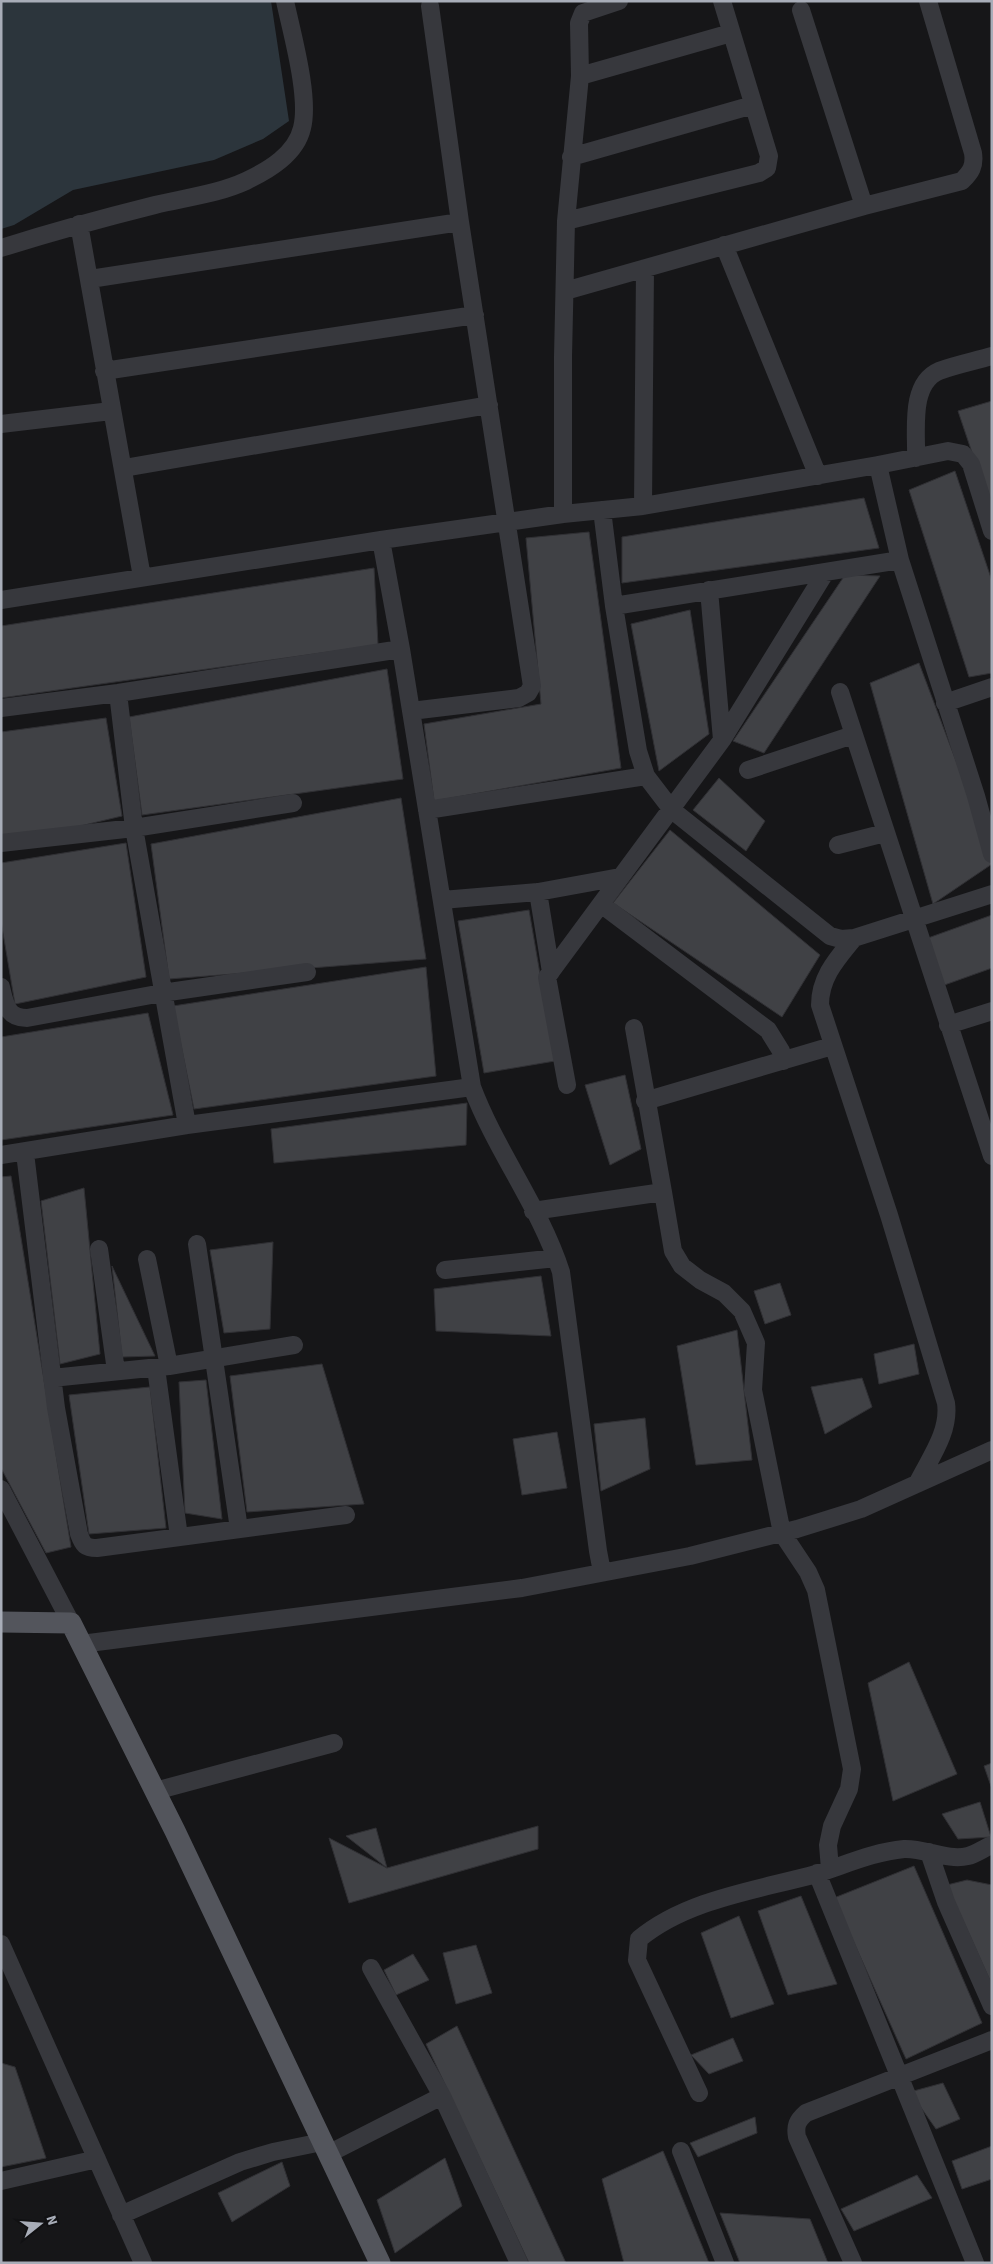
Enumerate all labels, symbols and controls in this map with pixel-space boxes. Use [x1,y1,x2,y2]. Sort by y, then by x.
north arrow [15,2199,65,2249]
text: N [41,2213,62,2228]

